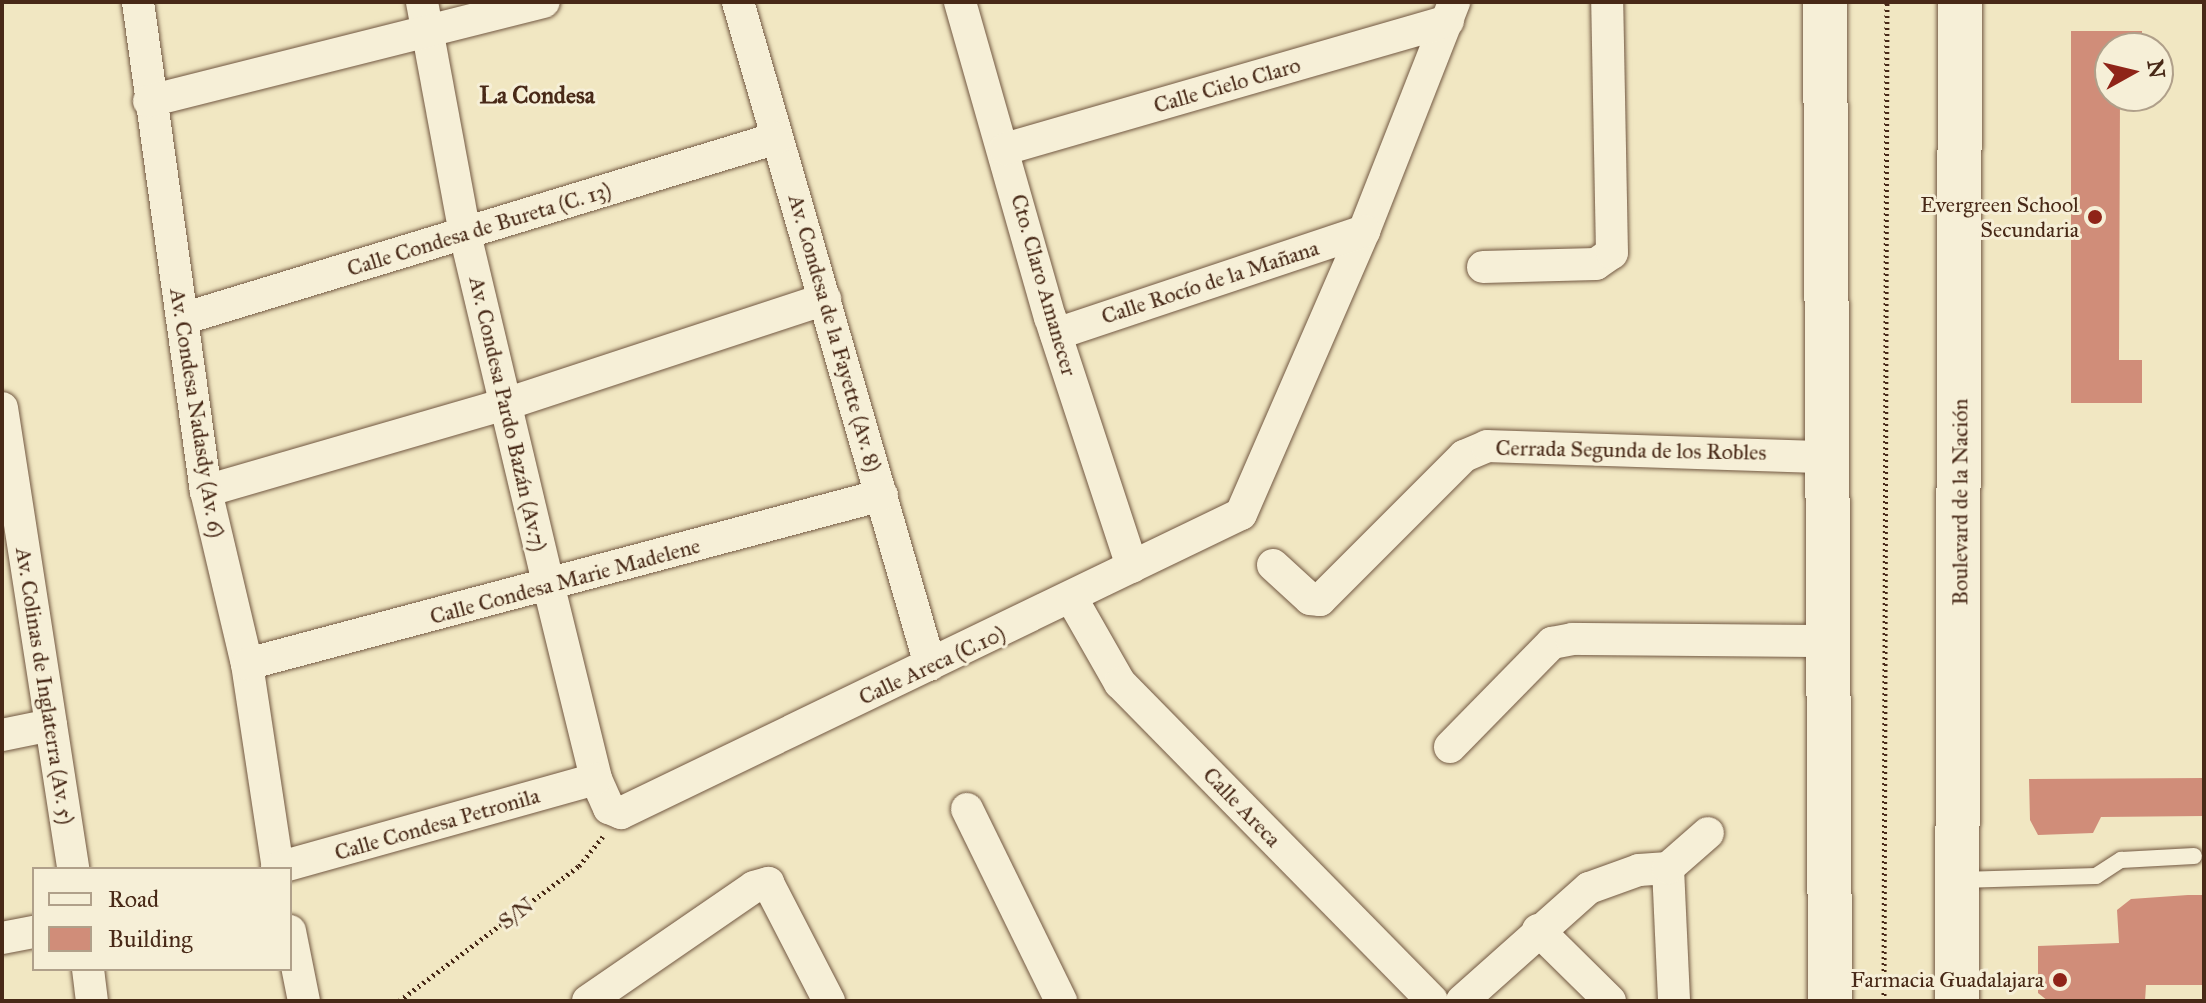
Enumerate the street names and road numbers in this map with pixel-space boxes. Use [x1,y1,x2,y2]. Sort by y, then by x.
street label: Calle Cielo Claro [1150,51,1304,119]
street label: Calle Condesa de Bureta (C. 13) [344,176,614,282]
street label: Av. Condesa de la Fayette (Av. 8) [783,191,887,475]
street label: Cto. Claro Amanecer [1005,191,1083,379]
street label: Calle Rocío de la Mañana [1098,234,1322,330]
street label: Av. Condesa Pardo Bazán (Av.7) [464,274,552,554]
street label: Av. Condesa Nadasdy (Av. 6) [164,286,230,540]
street label: Boulevard de la Nación [1947,399,1973,605]
street label: Cerrada Segunda de los Robles [1495,434,1767,466]
street label: Calle Condesa Marie Madelene [427,532,703,630]
street label: Av. Colinas de Inglaterra (Av. 5) [10,546,80,826]
street label: Calle Areca (C.10) [855,620,1009,710]
street label: Calle Areca [1198,762,1286,852]
street label: Calle Condesa Petronila [331,782,543,866]
street label: S/N [493,891,539,935]

